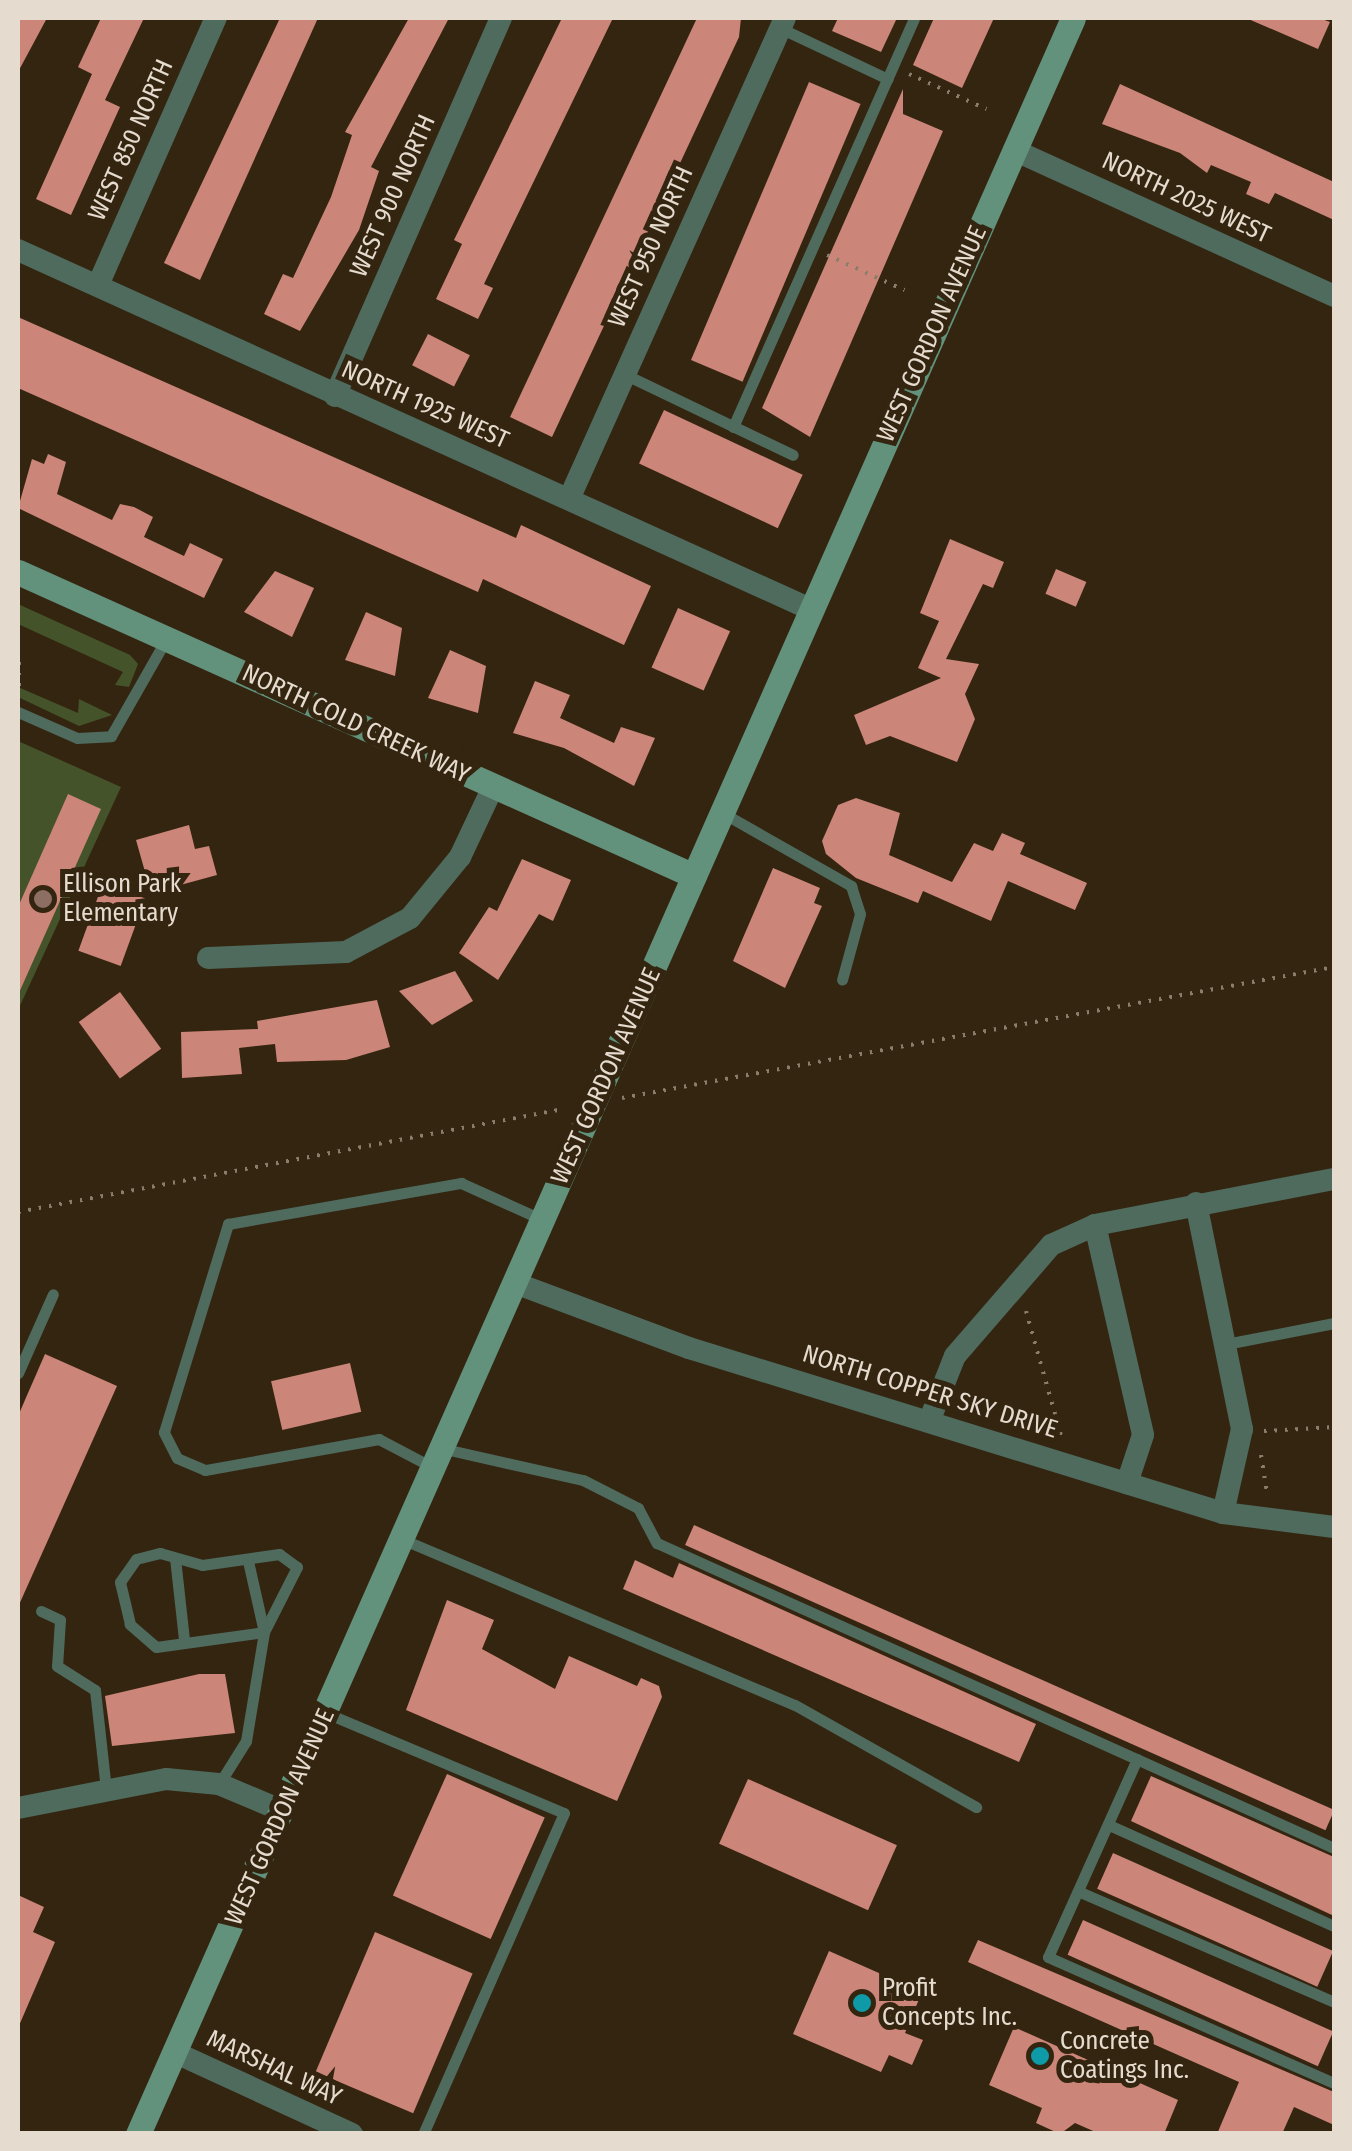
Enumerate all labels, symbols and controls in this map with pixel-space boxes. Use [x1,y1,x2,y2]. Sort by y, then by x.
street label: WEST 850 NORTH [82,55,180,225]
street label: WEST 900 NORTH [344,110,442,282]
street label: NORTH 2025 WEST [1097,146,1275,250]
street label: WEST 950 NORTH [602,162,700,332]
street label: WEST GORDON AVENUE [871,221,993,447]
street label: NORTH 1925 WEST [337,355,513,455]
street label: NORTH COLD CREEK WAY [237,658,475,790]
place label: Ellison Park Elementary [63,870,181,929]
marker: Ellison Park Elementary [32,888,54,910]
street label: WEST GORDON AVENUE [545,963,667,1189]
street label: NORTH COPPER SKY DRIVE [799,1339,1061,1445]
street label: WEST GORDON AVENUE [219,1704,341,1930]
place label: Profit Concepts Inc. [882,1974,1017,2033]
marker: Profit Concepts Inc. [851,1992,873,2014]
street label: MARSHAL WAY [202,2024,346,2112]
place label: Concrete Coatings Inc. [1060,2027,1189,2086]
marker: Concrete Coatings Inc. [1029,2045,1051,2067]

